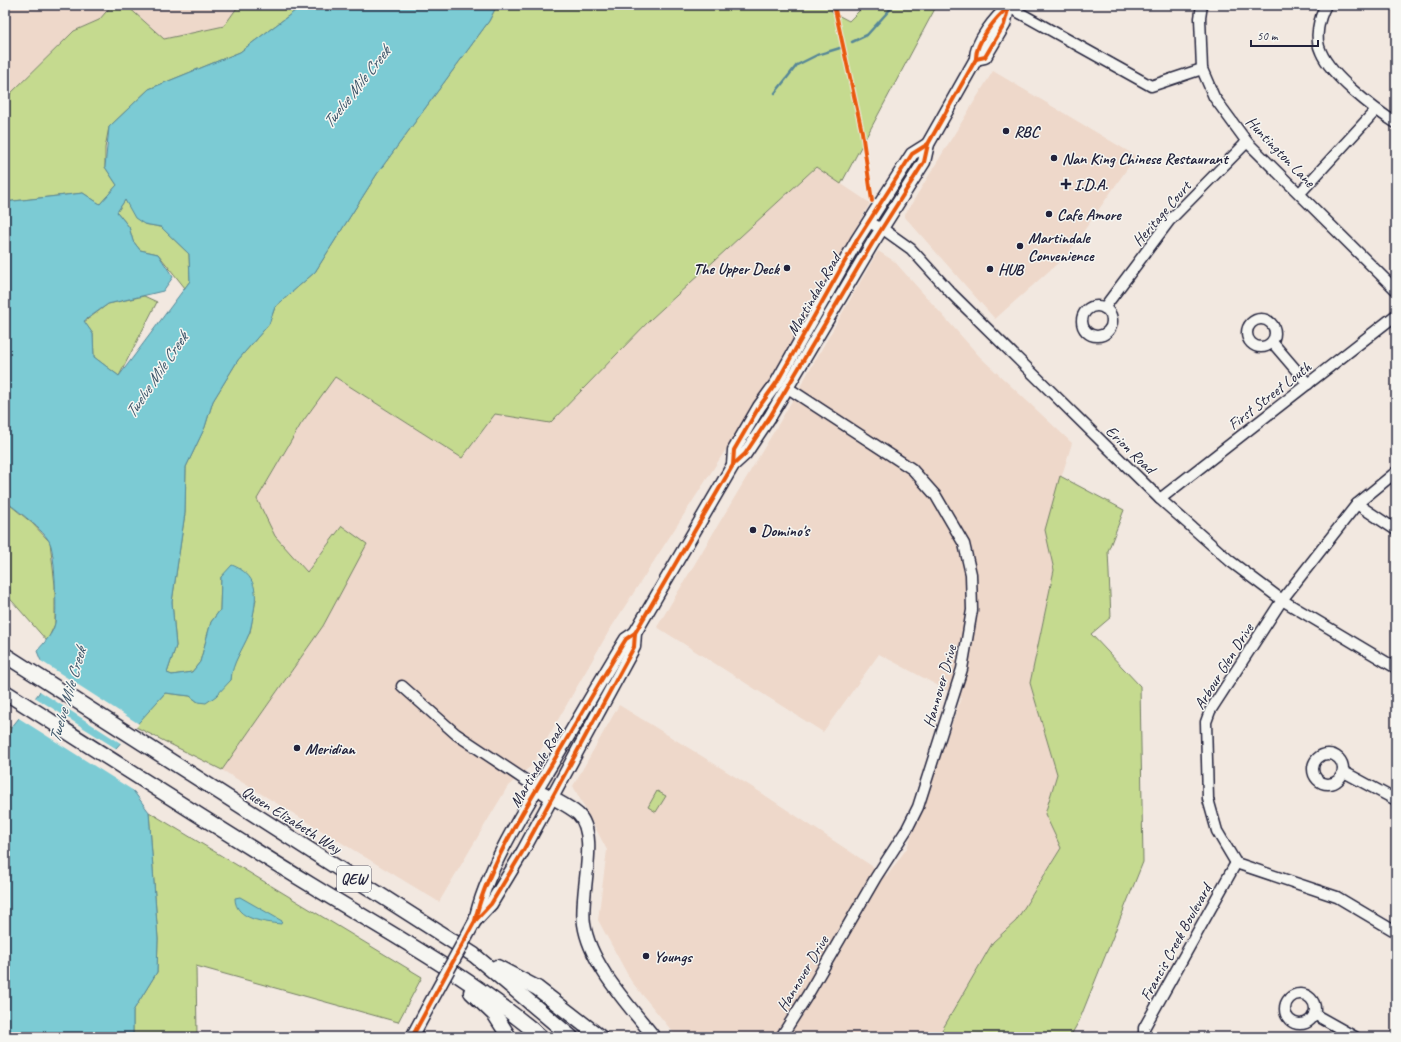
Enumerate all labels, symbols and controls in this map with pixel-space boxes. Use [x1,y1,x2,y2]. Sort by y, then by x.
scale bar [1251,22,1318,48]
text: 50 m [1257,28,1279,44]
water label: Twelve Mile Creek [318,39,397,132]
street label: Huntington Lane [1241,112,1321,193]
place label: RBC [1014,122,1041,142]
marker: RBC [1001,126,1011,136]
place label: Nan King Chinese Restaurant [1062,149,1229,169]
marker: Nan King Chinese Restaurant [1049,153,1059,163]
place label: I.D.A. [1074,175,1108,195]
street label: Heritage Court [1128,176,1197,250]
marker: I.D.A. [1061,179,1071,189]
place label: Cafe Amore [1057,205,1122,225]
marker: Cafe Amore [1044,209,1054,219]
place label: Martindale Convenience [1028,228,1095,266]
marker: Martindale Convenience [1015,241,1025,251]
street label: Martindale Road [782,248,847,339]
place label: The Upper Deck [693,259,781,279]
place label: HUB [998,260,1025,280]
marker: The Upper Deck [782,263,792,273]
marker: HUB [985,264,995,274]
water label: Twelve Mile Creek [120,326,195,422]
street label: First Street Louth [1224,357,1316,434]
street label: Erion Road [1101,421,1161,480]
place label: Domino's [761,521,811,541]
marker: Domino's [748,525,758,535]
street label: Arbour Glen Drive [1190,618,1259,713]
water label: Twelve Mile Creek [44,641,92,745]
street label: Hannover Drive [919,641,962,730]
street label: Martindale Road [505,720,570,811]
place label: Meridian [305,739,357,759]
marker: Meridian [292,743,302,753]
street label: Queen Elizabeth Way [238,781,346,859]
road number: QEW [337,866,371,892]
street label: Francis Creek Boulevard [1136,878,1217,1004]
street label: Hannover Drive [772,931,834,1015]
place label: Youngs [654,947,693,967]
marker: Youngs [641,951,651,961]

